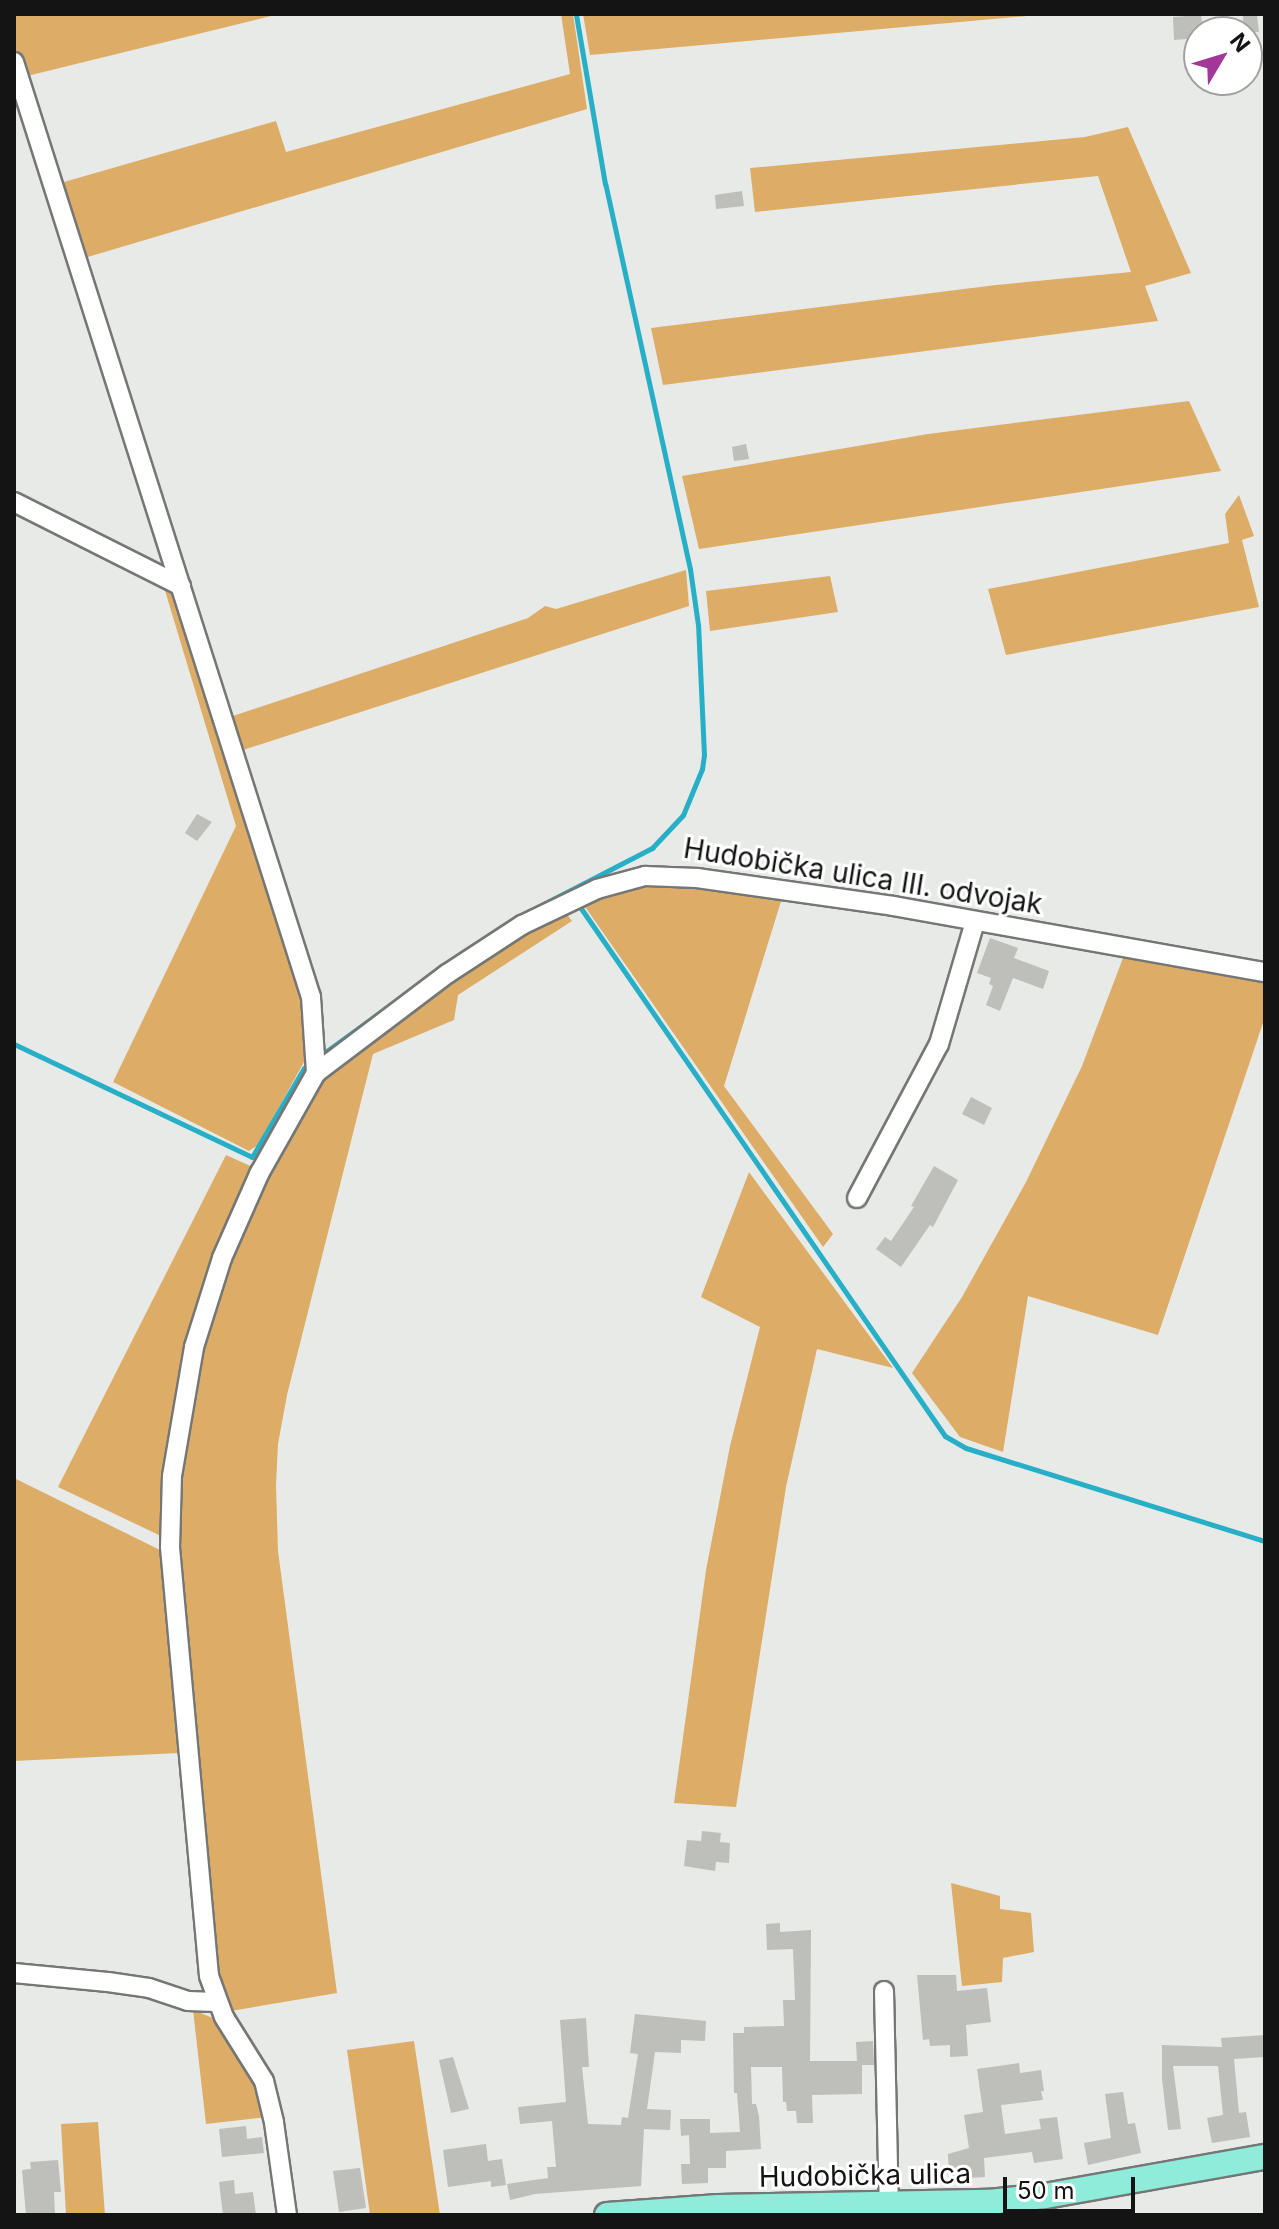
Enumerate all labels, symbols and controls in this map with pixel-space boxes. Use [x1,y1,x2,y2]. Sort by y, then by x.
north arrow [1183,16,1263,96]
text: N [1225,28,1256,57]
street label: Hudobička ulica III. odvojak [681,831,1045,921]
street label: Hudobička ulica [759,2156,971,2194]
scale bar [1007,2161,1139,2211]
text: 50 m [1017,2176,1075,2205]

